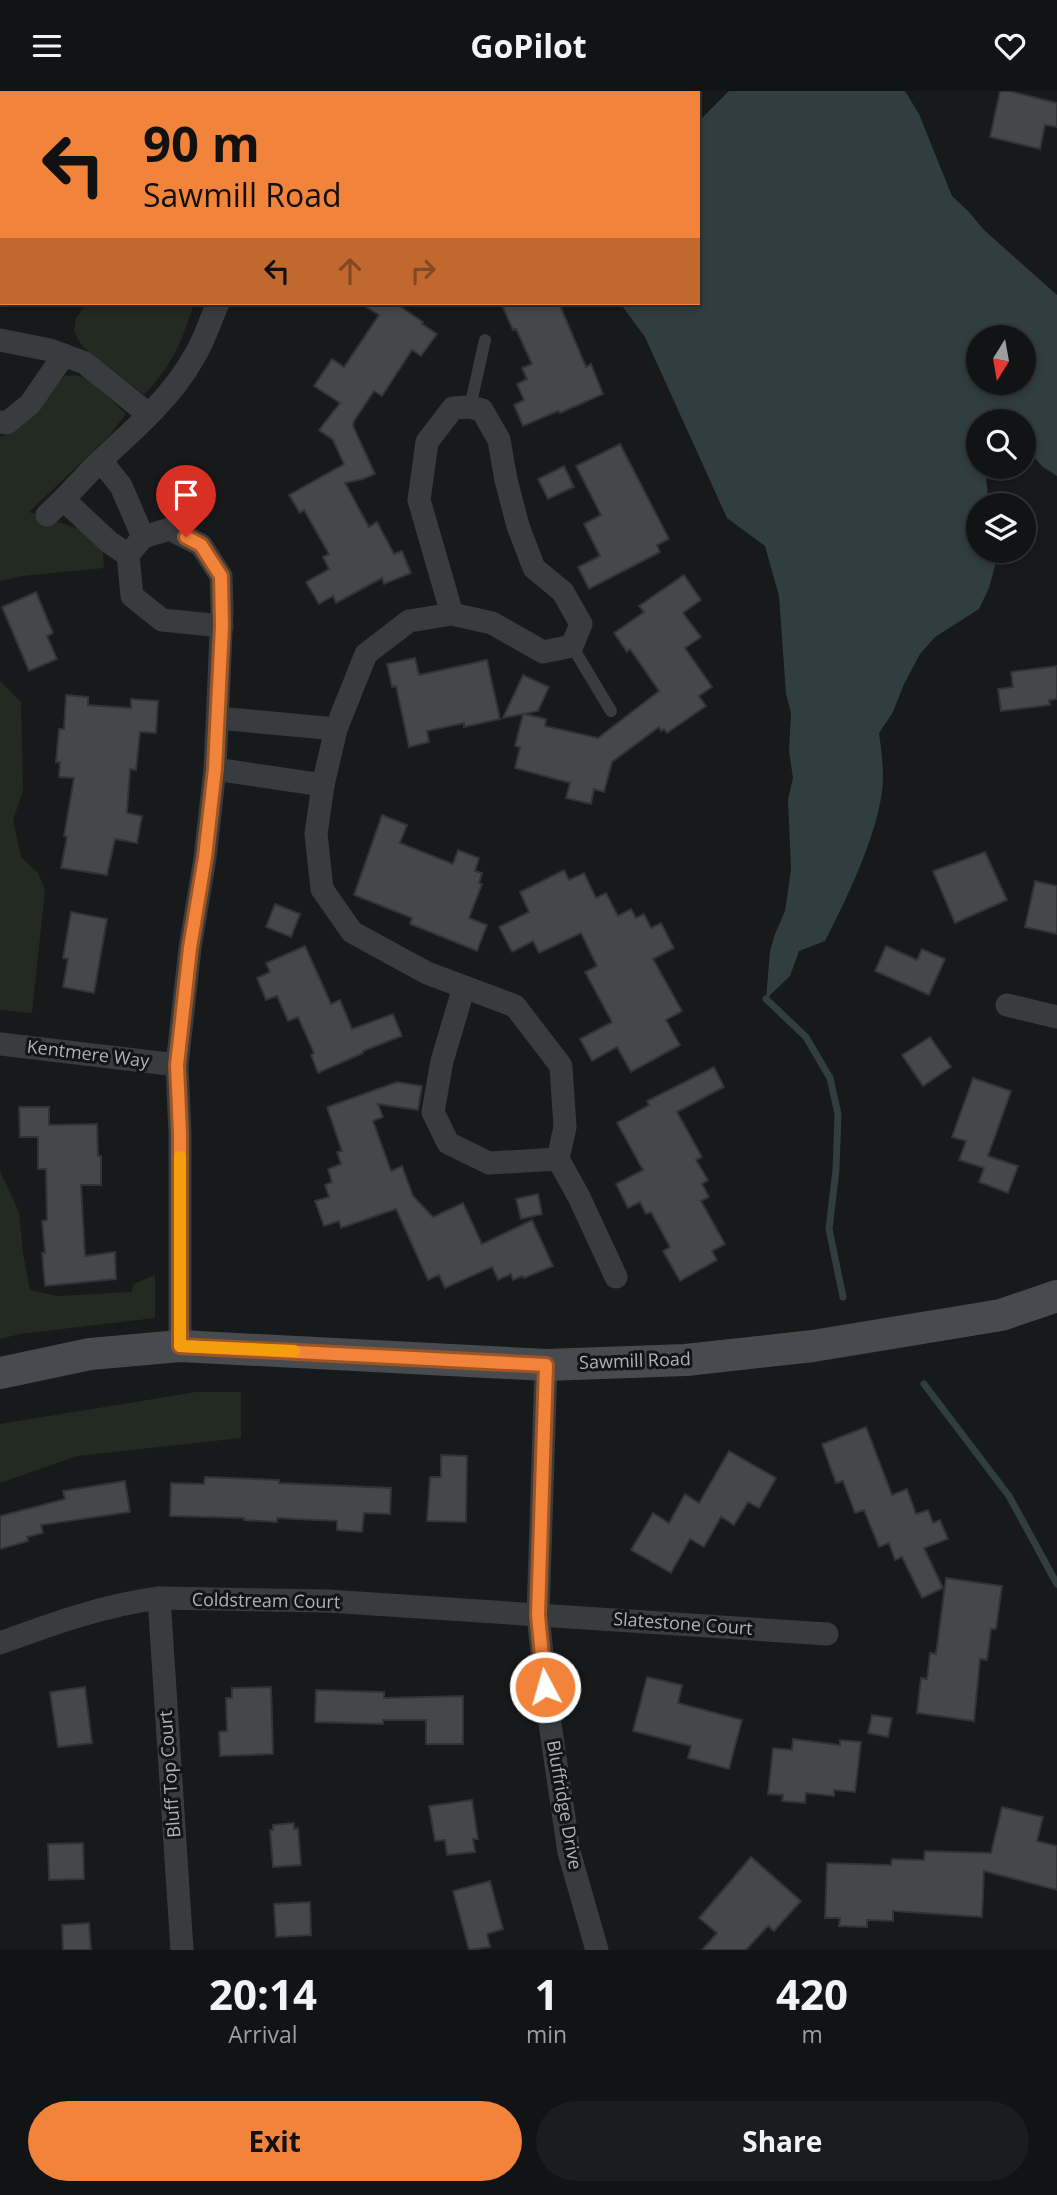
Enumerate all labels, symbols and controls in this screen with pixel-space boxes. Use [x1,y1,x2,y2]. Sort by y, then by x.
text: GoPilot [470,24,587,67]
icon: menu [28,27,66,65]
icon: heart [991,27,1029,65]
text: 90 m [143,110,260,176]
icon: left [28,119,119,210]
text: Sawmill Road [143,173,342,216]
icon: left [258,252,296,290]
icon: ahead [331,252,369,290]
icon: right [404,252,442,290]
north arrow [966,325,1036,395]
map controls [966,325,1036,563]
button: search [966,409,1036,479]
pin [156,465,216,537]
icon: arrive [167,476,205,514]
button: layers [966,493,1036,563]
street label: Kentmere Way [26,1034,152,1073]
street label: Sawmill Road [579,1346,691,1374]
street label: Coldstream Court [192,1587,340,1613]
street label: Slatestone Court [613,1606,754,1640]
position arrow [508,1650,582,1724]
street label: Bluff Top Court [153,1710,185,1838]
street label: Bluffridge Drive [542,1738,588,1871]
text: 20:14 [209,1965,317,2022]
text: 1 [534,1965,559,2022]
text: 420 [776,1965,848,2022]
text: Arrival [228,2018,298,2050]
text: min [526,2018,567,2050]
text: m [801,2018,823,2050]
button: Exit [28,2101,522,2181]
button: Share [536,2101,1029,2181]

